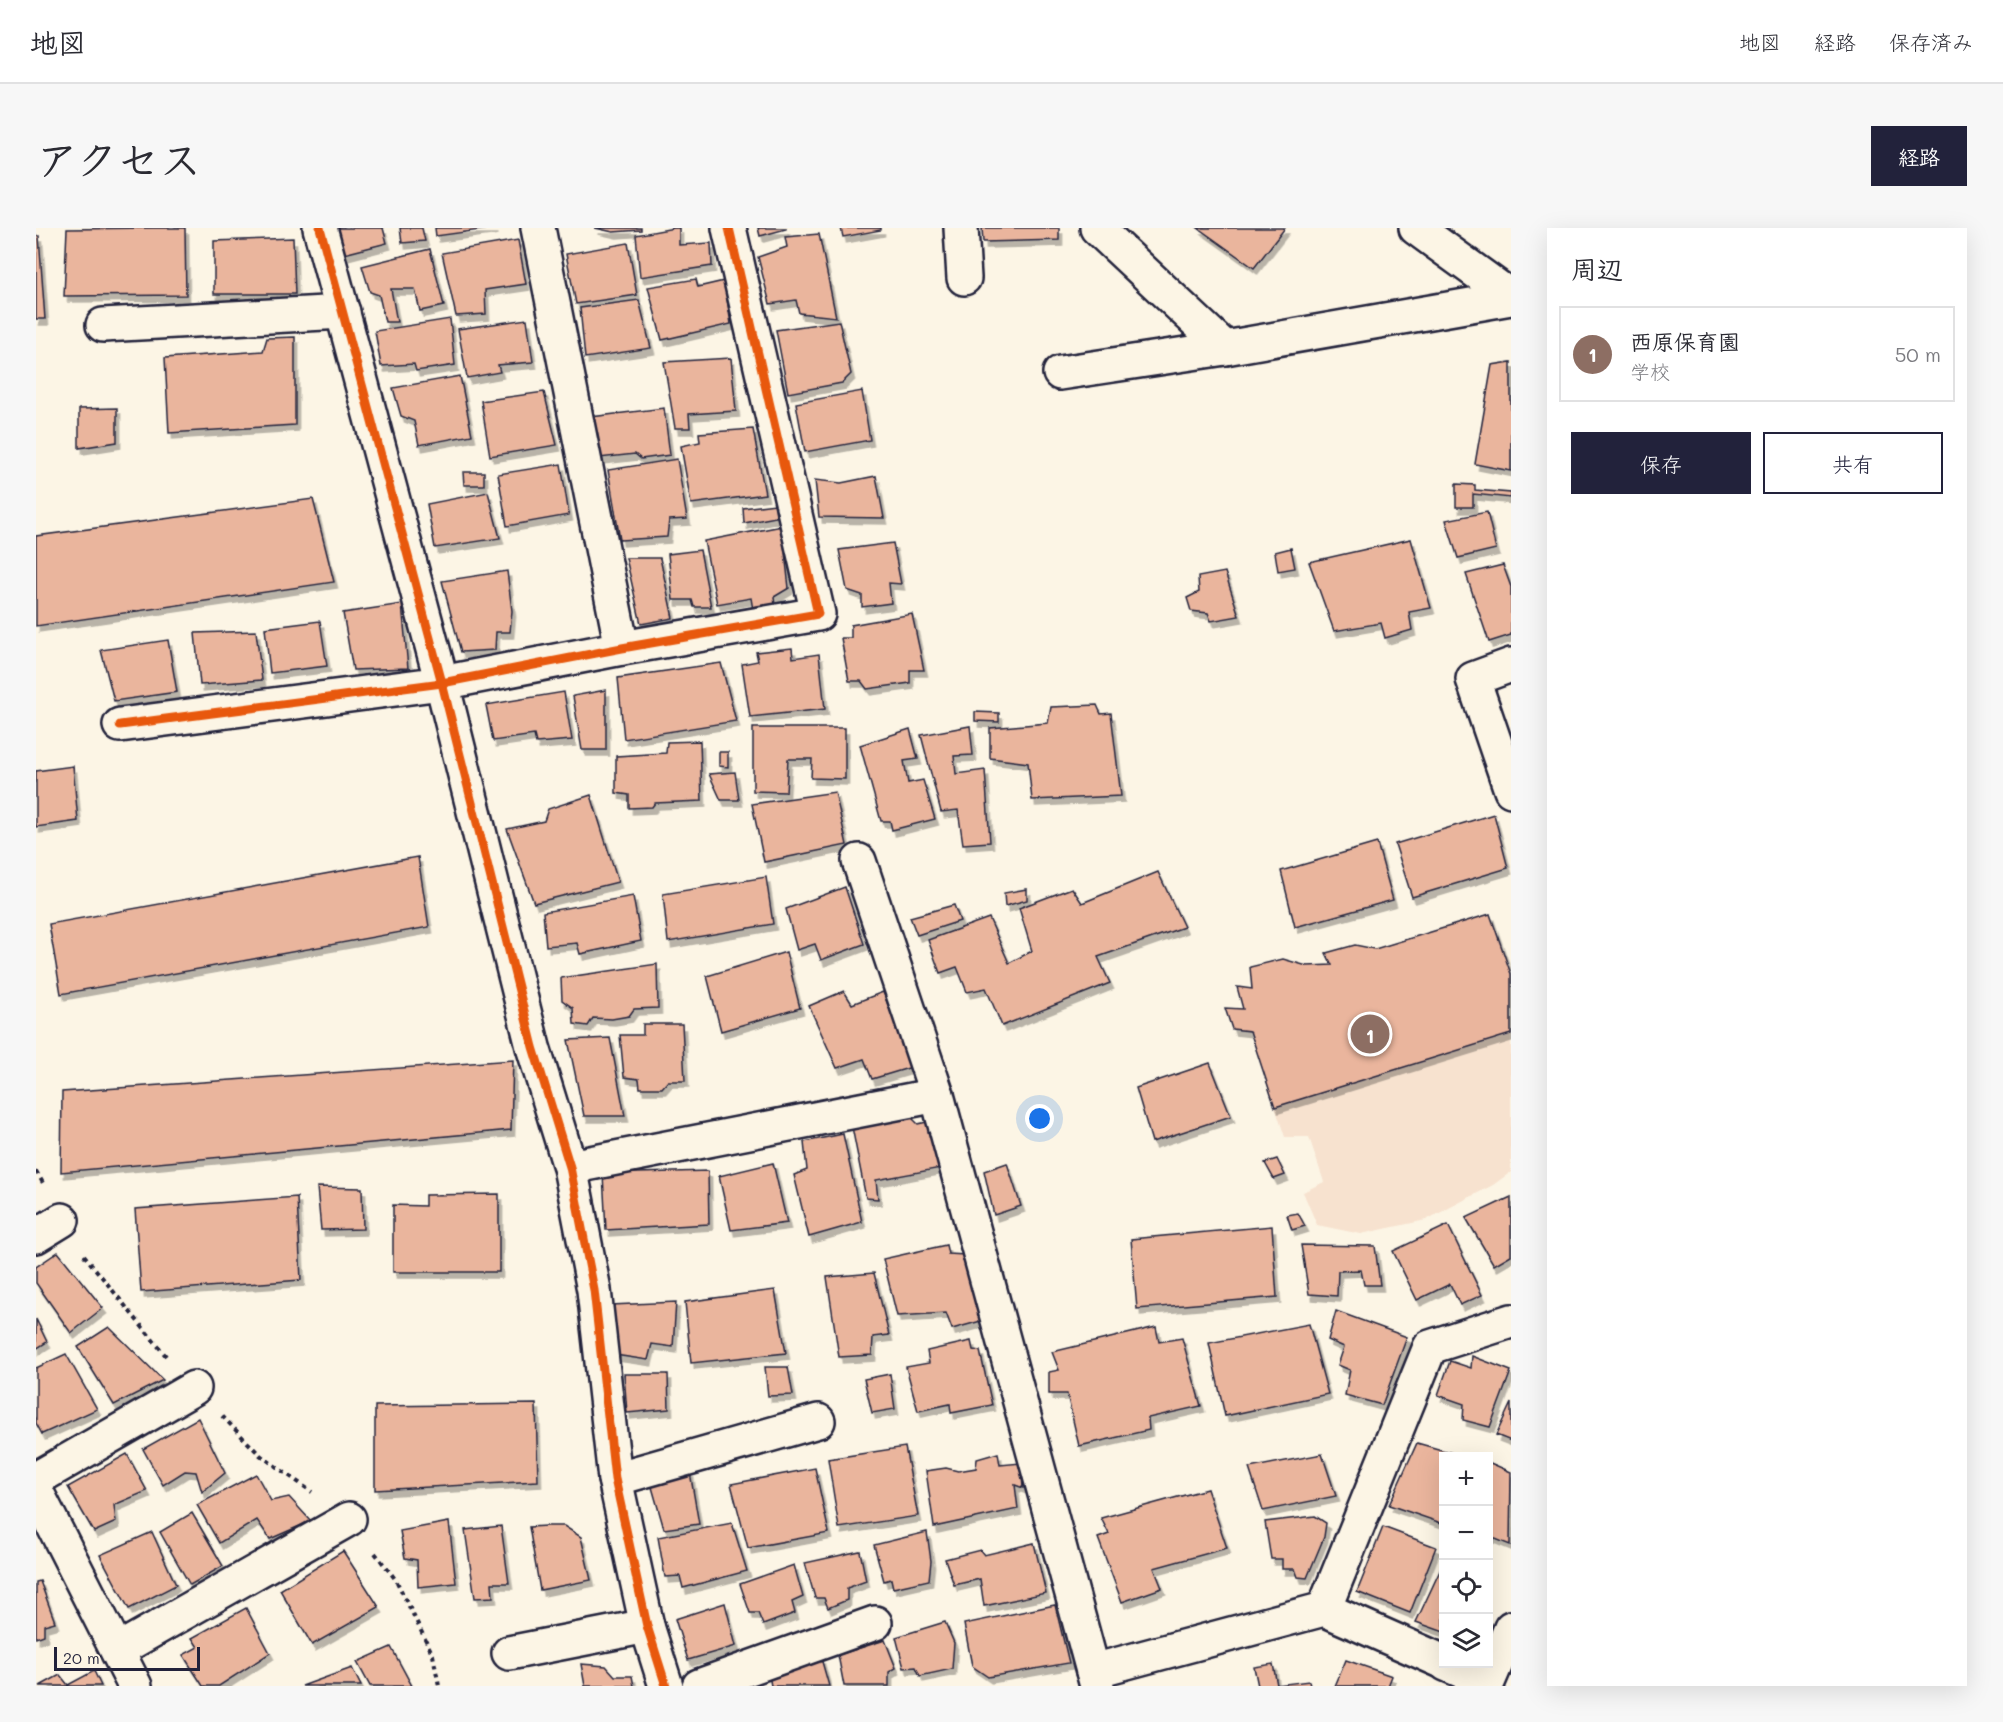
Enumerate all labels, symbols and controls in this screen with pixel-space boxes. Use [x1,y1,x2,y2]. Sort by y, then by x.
text: 地図 [30,24,86,60]
text: 地図 [1739,28,1781,55]
text: 経路 [1814,28,1856,55]
text: 保存済み [1889,28,1973,55]
button: 経路 [1871,126,1967,186]
text: アクセス [36,131,201,186]
text: 周辺 [1571,252,1623,286]
text: 西原保育園 [1630,327,1740,356]
text: 1 [1588,341,1597,367]
text: 50 m [1895,341,1941,367]
text: 学校 [1630,358,1670,384]
button: 保存 [1571,432,1751,494]
button: 共有 [1763,432,1943,494]
pin: 1 [1350,1012,1390,1056]
your location [1025,1104,1054,1133]
map controls [1439,1452,1493,1668]
button: + [1439,1452,1493,1506]
button: − [1439,1506,1493,1560]
button: locate [1439,1560,1493,1614]
button: layers [1439,1614,1493,1668]
scale bar [54,1644,200,1672]
text: 20 m [63,1647,100,1668]

